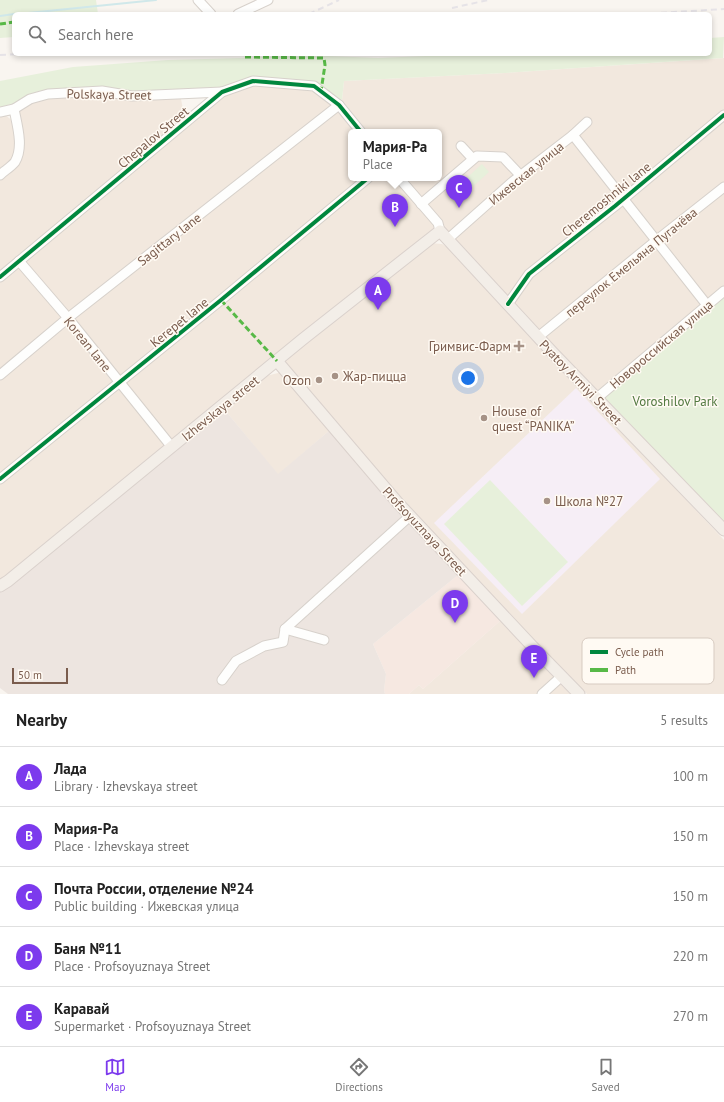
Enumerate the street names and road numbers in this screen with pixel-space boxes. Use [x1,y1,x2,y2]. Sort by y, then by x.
street label: Polskaya Street [66,85,152,104]
street label: Chepalov Street [114,102,193,172]
street label: Ижевская улица [485,138,567,209]
street label: Cheremoshniki lane [558,158,654,241]
street label: переулок Емельяна Пугачёва [562,204,701,321]
street label: Sagittary lane [134,209,205,270]
street label: Kerepet lane [147,294,212,351]
street label: Новороссийская улица [606,296,717,393]
street label: Korean lane [60,313,115,375]
street label: Pyatoy Armiyi Street [536,336,626,429]
street label: Izhevskaya street [178,371,263,445]
street label: Profsoyuznaya Street [379,483,471,580]

